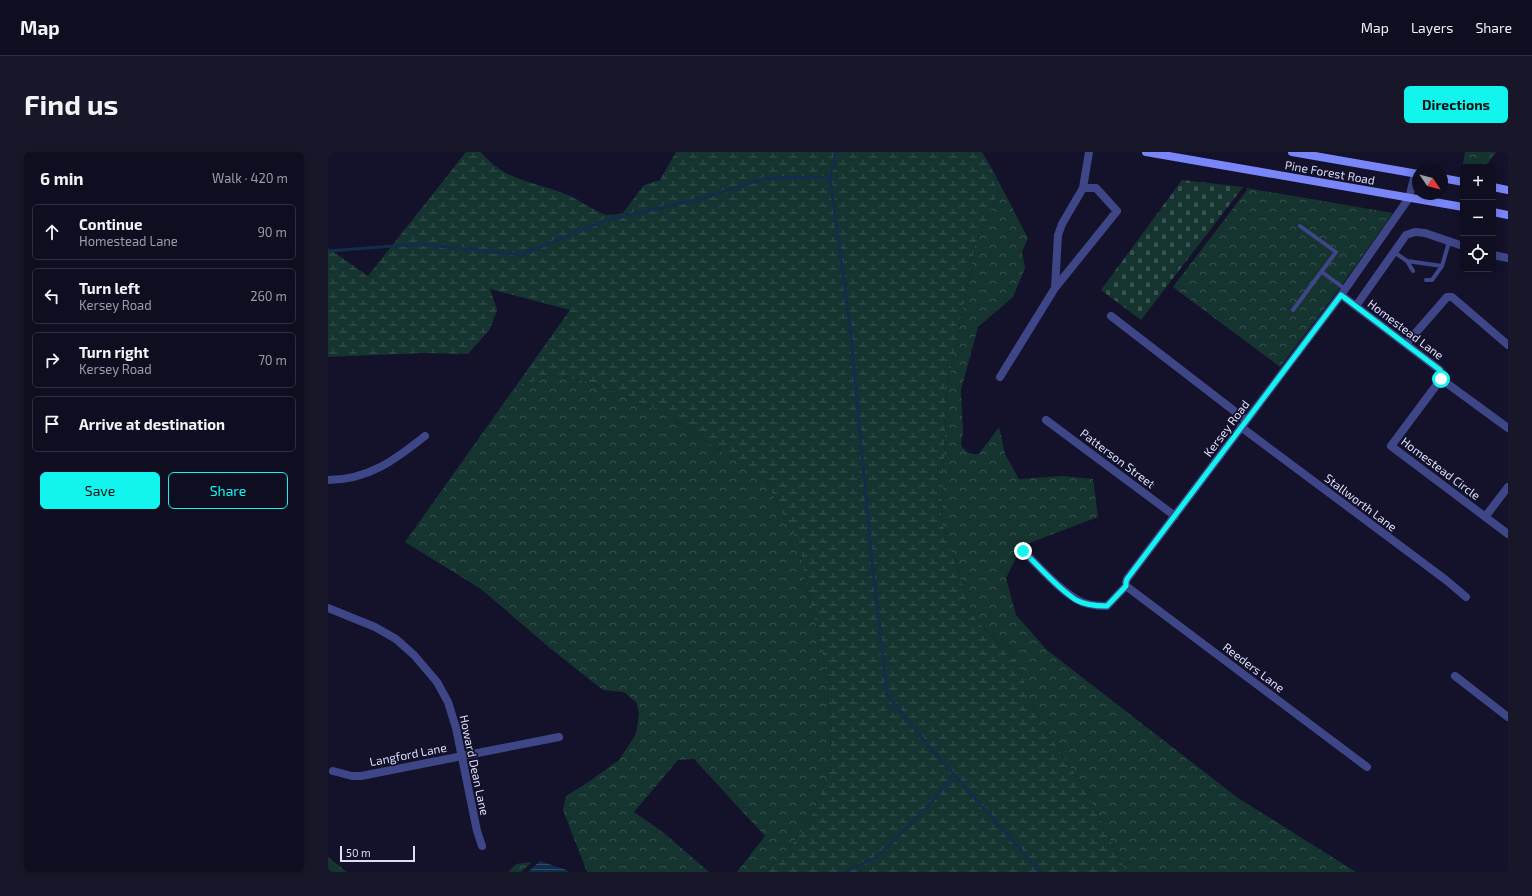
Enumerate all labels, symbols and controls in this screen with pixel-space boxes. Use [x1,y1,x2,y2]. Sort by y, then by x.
text: Map [20,16,60,39]
text: Map [1361,19,1389,36]
text: Layers [1411,19,1453,36]
text: Share [1475,19,1512,36]
button: Directions [1404,86,1508,123]
text: Find us [24,87,118,121]
street label: Pine Forest Road [1284,157,1376,187]
north arrow [1412,164,1448,200]
map controls [1460,164,1496,272]
button: + [1460,164,1496,200]
text: 6 min [40,168,84,188]
text: Walk · 420 m [212,170,288,186]
button: − [1460,200,1496,236]
text: Continue [79,215,142,233]
icon: ahead [41,221,63,243]
text: 90 m [257,224,287,240]
text: Homestead Lane [79,233,178,249]
button: locate [1460,236,1496,272]
text: Turn left [79,279,140,297]
icon: left [41,285,63,307]
text: 260 m [250,288,287,304]
street label: Homestead Lane [1365,296,1447,362]
text: Kersey Road [79,297,152,313]
text: Turn right [79,343,149,361]
icon: right [41,349,63,371]
text: 70 m [258,352,287,368]
text: Kersey Road [79,361,152,377]
route start [1432,370,1450,388]
street label: Kersey Road [1200,397,1252,459]
icon: arrive [41,413,63,435]
text: Arrive at destination [79,415,225,433]
street label: Patterson Street [1078,425,1158,491]
street label: Homestead Circle [1399,434,1483,502]
street label: Stallworth Lane [1322,470,1400,534]
button: Save [40,472,160,509]
button: Share [168,472,288,509]
route end [1014,542,1032,560]
street label: Reeders Lane [1221,639,1287,695]
street label: Howard Dean Lane [458,714,492,816]
street label: Langford Lane [368,740,448,768]
scale bar [340,844,415,863]
text: 50 m [346,846,371,859]

